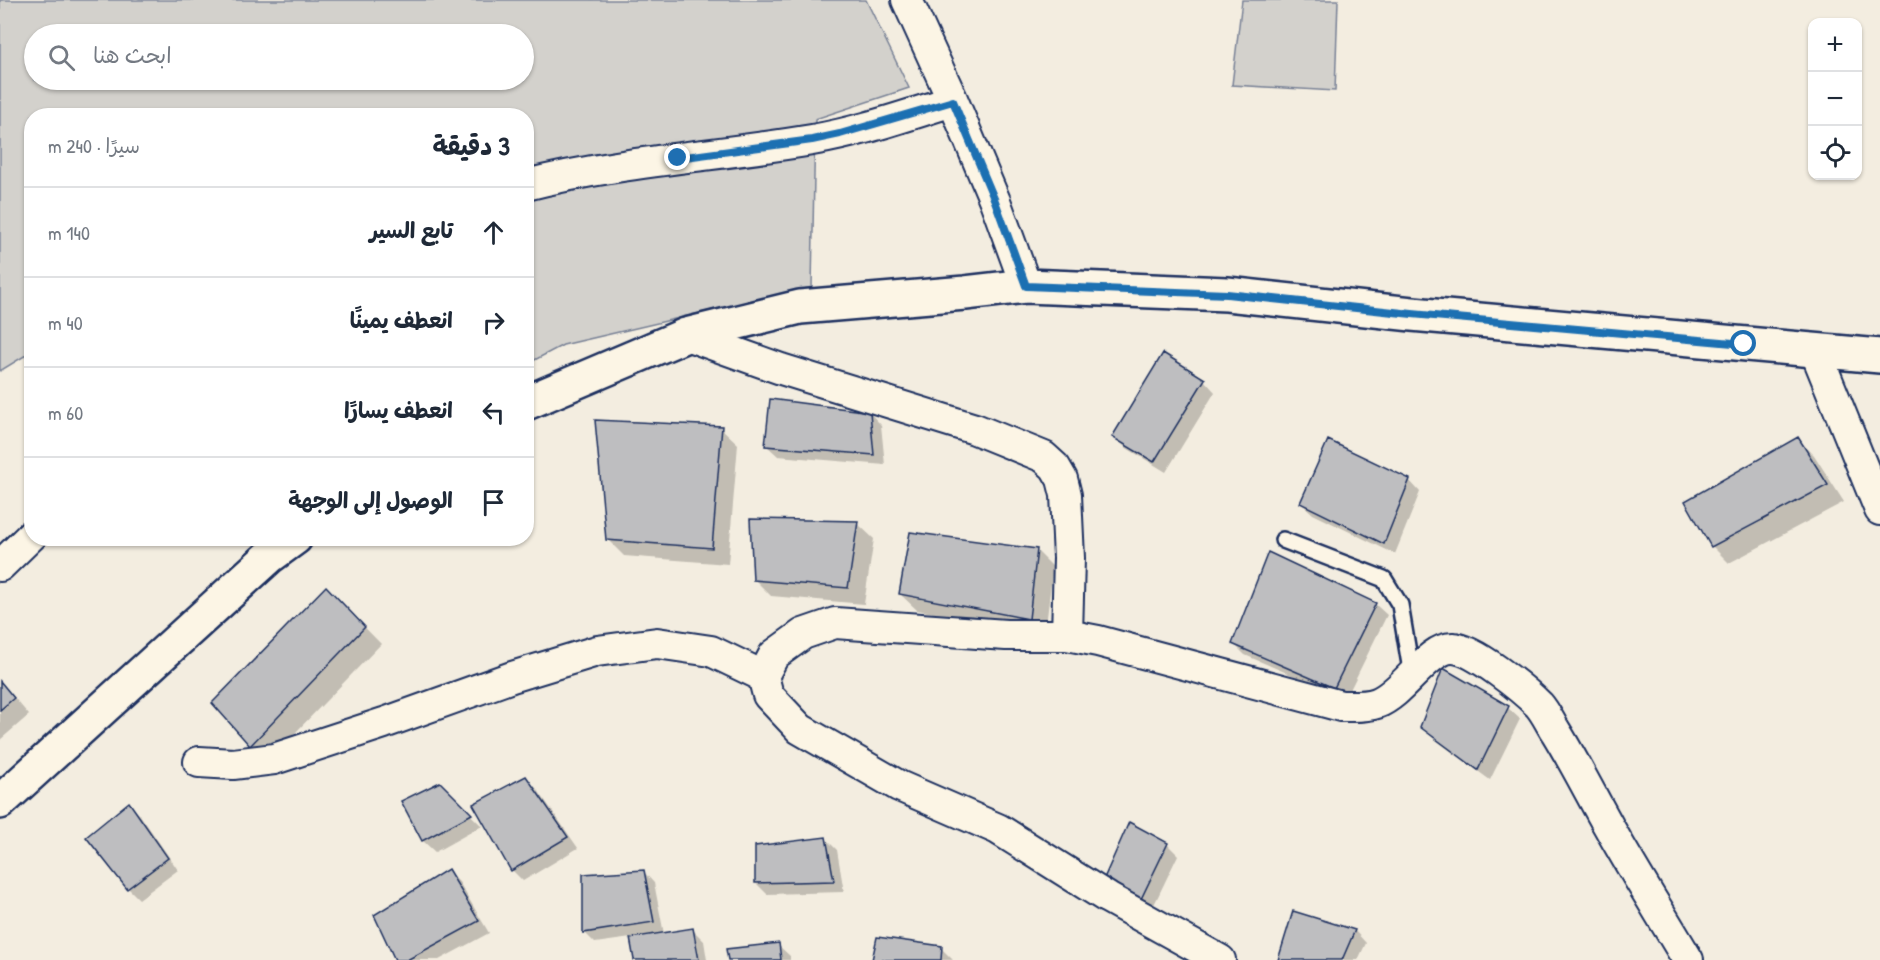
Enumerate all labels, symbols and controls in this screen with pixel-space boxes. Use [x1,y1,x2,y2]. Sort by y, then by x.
map controls [1808,18,1862,180]
button: + [1808,18,1862,72]
search box [24,24,534,90]
text: ابحث هنا [93,40,172,70]
icon: search [45,41,78,74]
button: − [1808,72,1862,126]
button: locate [1808,126,1862,180]
text: 3 دقيقة [432,128,510,163]
text: سيرًا · 240 m [48,132,140,159]
route end [664,144,690,170]
text: تابع السير [370,215,453,245]
icon: ahead [477,216,510,249]
text: 140 m [48,219,90,246]
text: انعطف يمينًا [350,305,453,335]
icon: right [477,306,510,339]
text: 40 m [48,309,83,336]
route start [1730,330,1756,356]
text: انعطف يسارًا [344,395,453,425]
icon: left [477,396,510,429]
text: 60 m [48,399,83,426]
text: الوصول إلى الوجهة [288,485,453,515]
icon: arrive [477,486,510,519]

